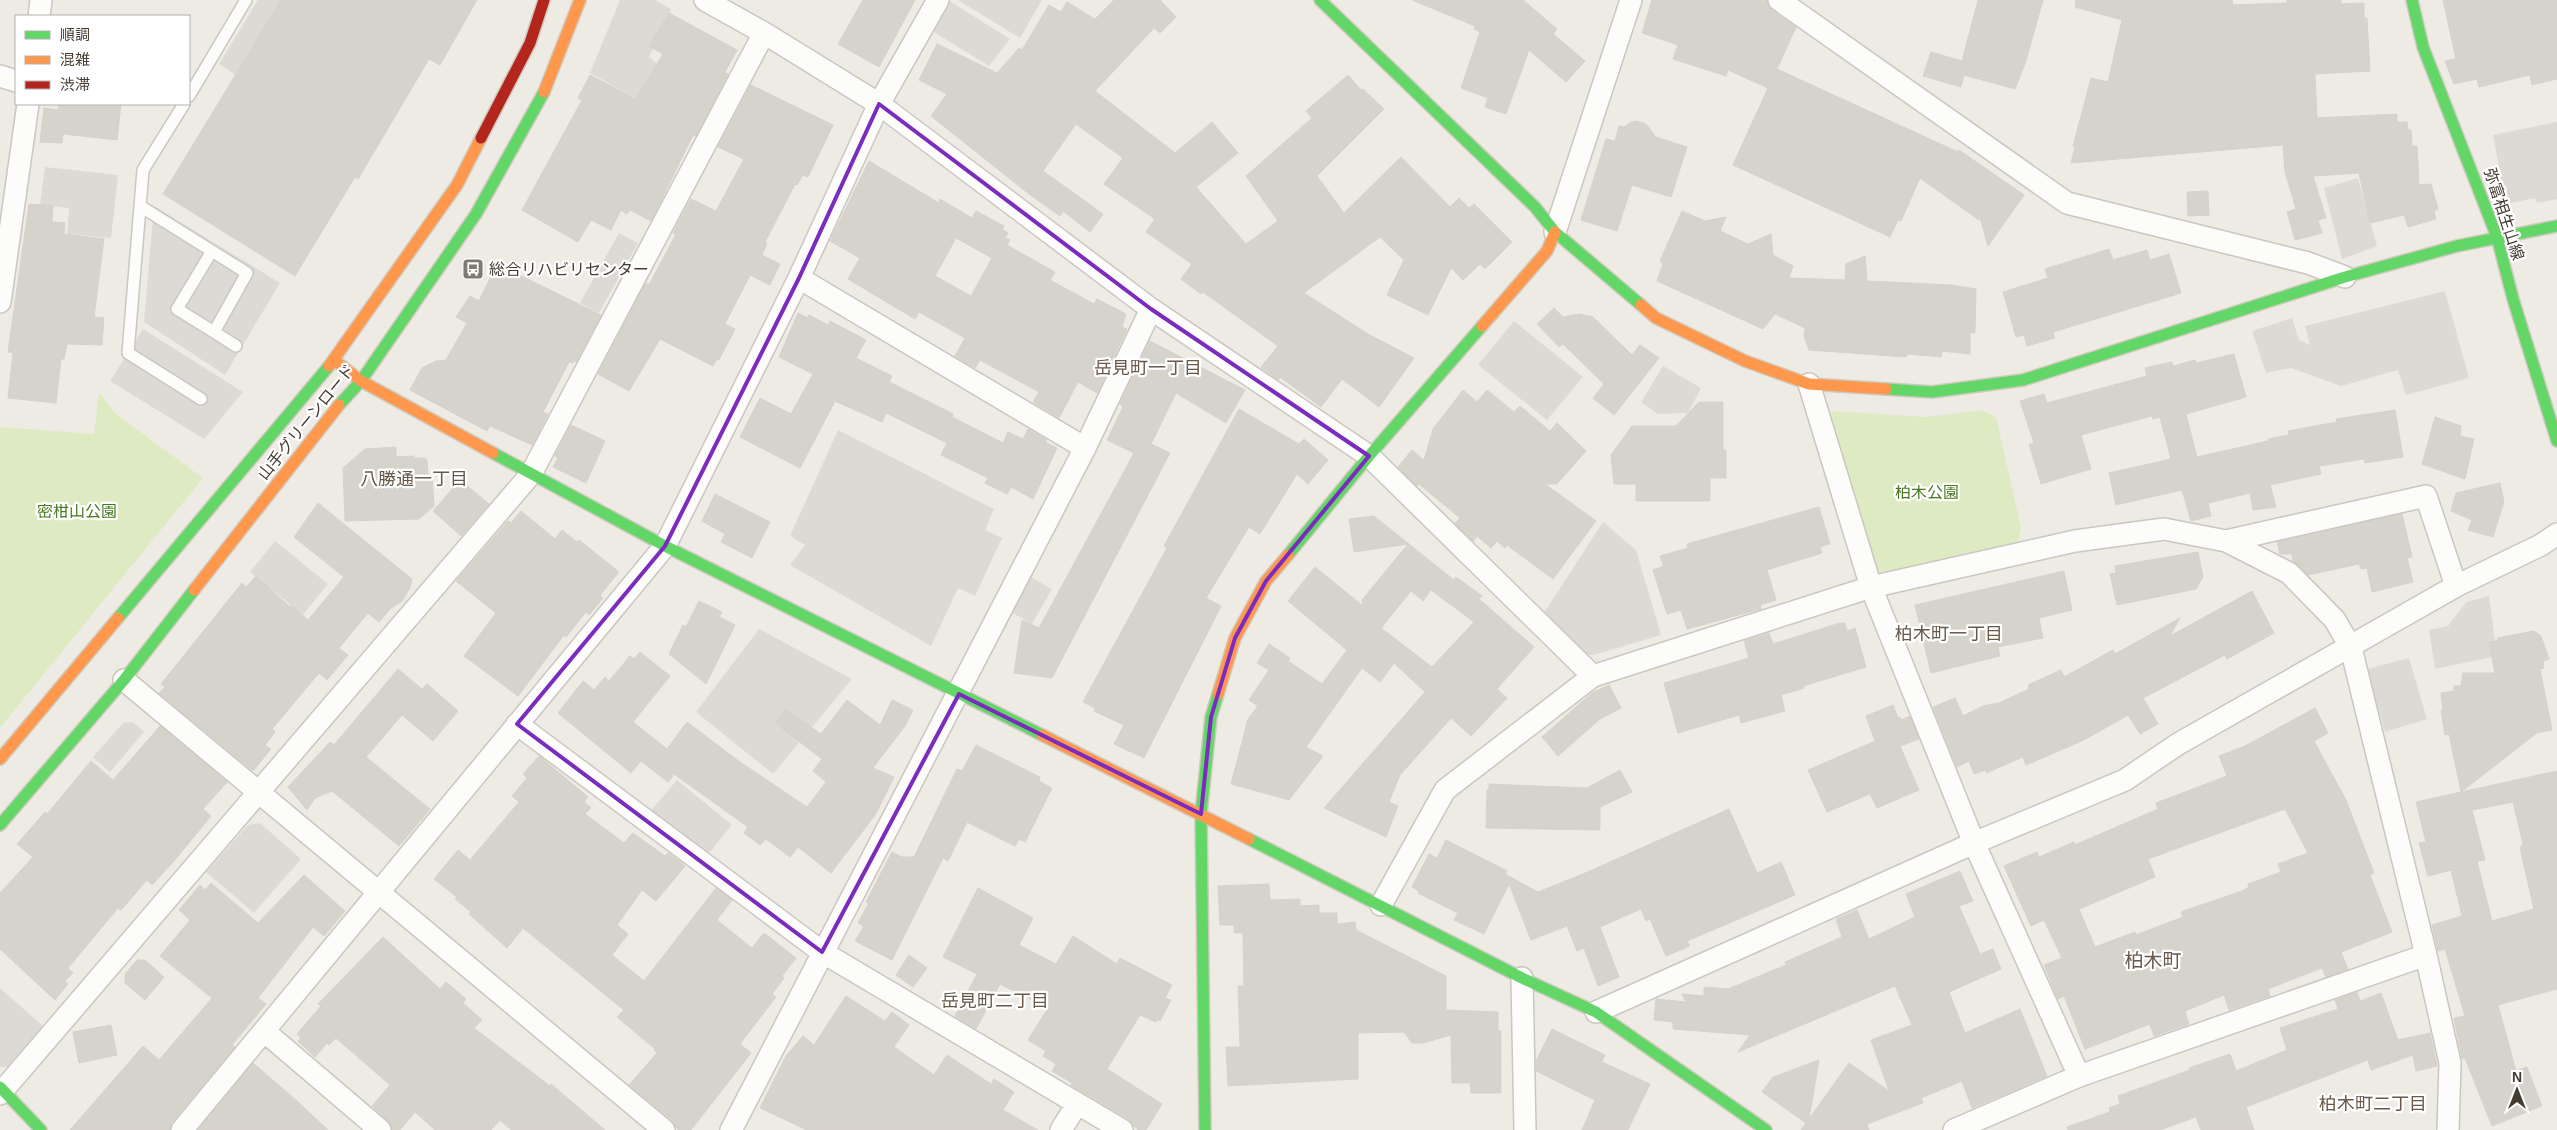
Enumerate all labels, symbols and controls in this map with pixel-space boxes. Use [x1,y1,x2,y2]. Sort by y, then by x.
legend [15,15,190,105]
text: 順調 [60,26,90,43]
text: 混雑 [60,51,90,68]
text: 渋滞 [60,76,90,93]
street label: 弥富相生山線 [2481,166,2527,262]
bus stop icon: 総合リハビリセンター [461,257,485,281]
place label: 総合リハビリセンター [489,261,649,278]
district label: 岳見町一丁目 [1094,358,1202,378]
street label: 山手グリーンロード [254,361,358,483]
district label: 八勝通一丁目 [360,469,468,489]
park label: 柏木公園 [1895,484,1959,501]
park label: 密柑山公園 [37,503,117,520]
district label: 柏木町一丁目 [1895,624,2003,644]
district label: 柏木町 [2124,950,2182,971]
district label: 岳見町二丁目 [941,991,1049,1011]
north arrow [2492,1065,2542,1115]
text: N [2512,1069,2522,1085]
district label: 柏木町二丁目 [2319,1094,2427,1114]

